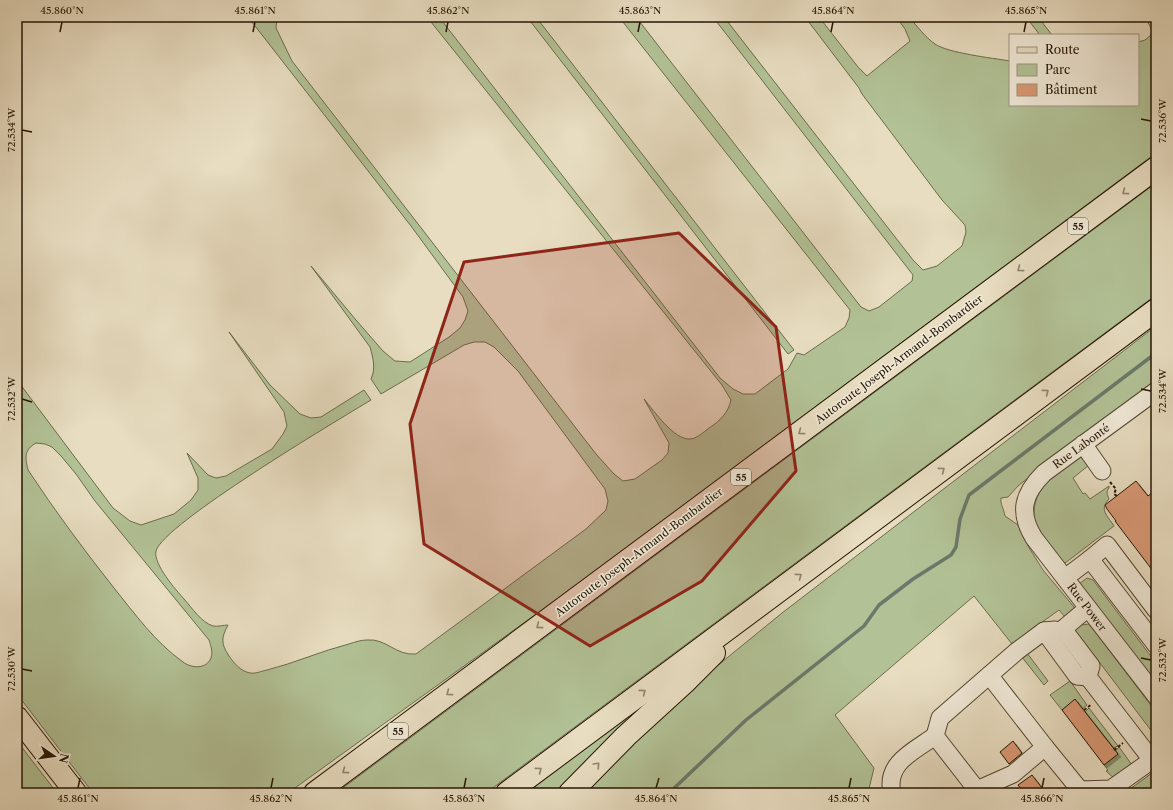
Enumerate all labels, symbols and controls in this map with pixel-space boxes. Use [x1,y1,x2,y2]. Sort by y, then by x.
text: 45.860°N [40,4,84,17]
text: 45.861°N [234,4,276,17]
text: 45.862°N [427,4,469,17]
text: 45.863°N [619,4,661,17]
text: 45.864°N [812,4,854,17]
text: 45.865°N [1005,4,1047,17]
legend [1009,34,1139,106]
text: Route [1045,42,1080,57]
text: Parc [1045,62,1070,77]
text: Bâtiment [1045,82,1098,97]
text: 72.536°W [1156,98,1169,143]
text: 72.534°W [5,107,18,152]
one-way arrow [1122,187,1129,194]
road number: 55 [1068,218,1088,234]
one-way arrow [1018,264,1025,271]
street label: Autoroute Joseph-Armand-Bombardier [812,291,986,427]
text: 72.534°W [1156,368,1169,413]
text: 72.532°W [5,376,18,421]
one-way arrow [1041,390,1048,397]
street label: Rue Labonté [1050,421,1112,471]
one-way arrow [798,427,805,435]
one-way arrow [937,467,944,474]
road number: 55 [731,469,751,485]
street label: Autoroute Joseph-Armand-Bombardier [552,484,726,620]
one-way arrow [794,574,801,581]
street label: Rue Power [1064,580,1110,634]
one-way arrow [537,621,544,628]
text: 72.532°W [1156,637,1169,682]
text: 72.530°W [5,646,18,691]
one-way arrow [446,688,453,696]
one-way arrow [638,690,645,697]
road number: 55 [388,723,408,739]
north arrow [34,736,74,776]
text: N [56,752,72,765]
one-way arrow [592,762,600,770]
one-way arrow [342,766,349,773]
one-way arrow [534,768,541,775]
text: 45.861°N [57,792,99,805]
text: 45.862°N [250,792,292,805]
text: 45.863°N [443,792,485,805]
text: 45.864°N [635,792,677,805]
text: 45.865°N [828,792,870,805]
text: 45.866°N [1021,792,1063,805]

